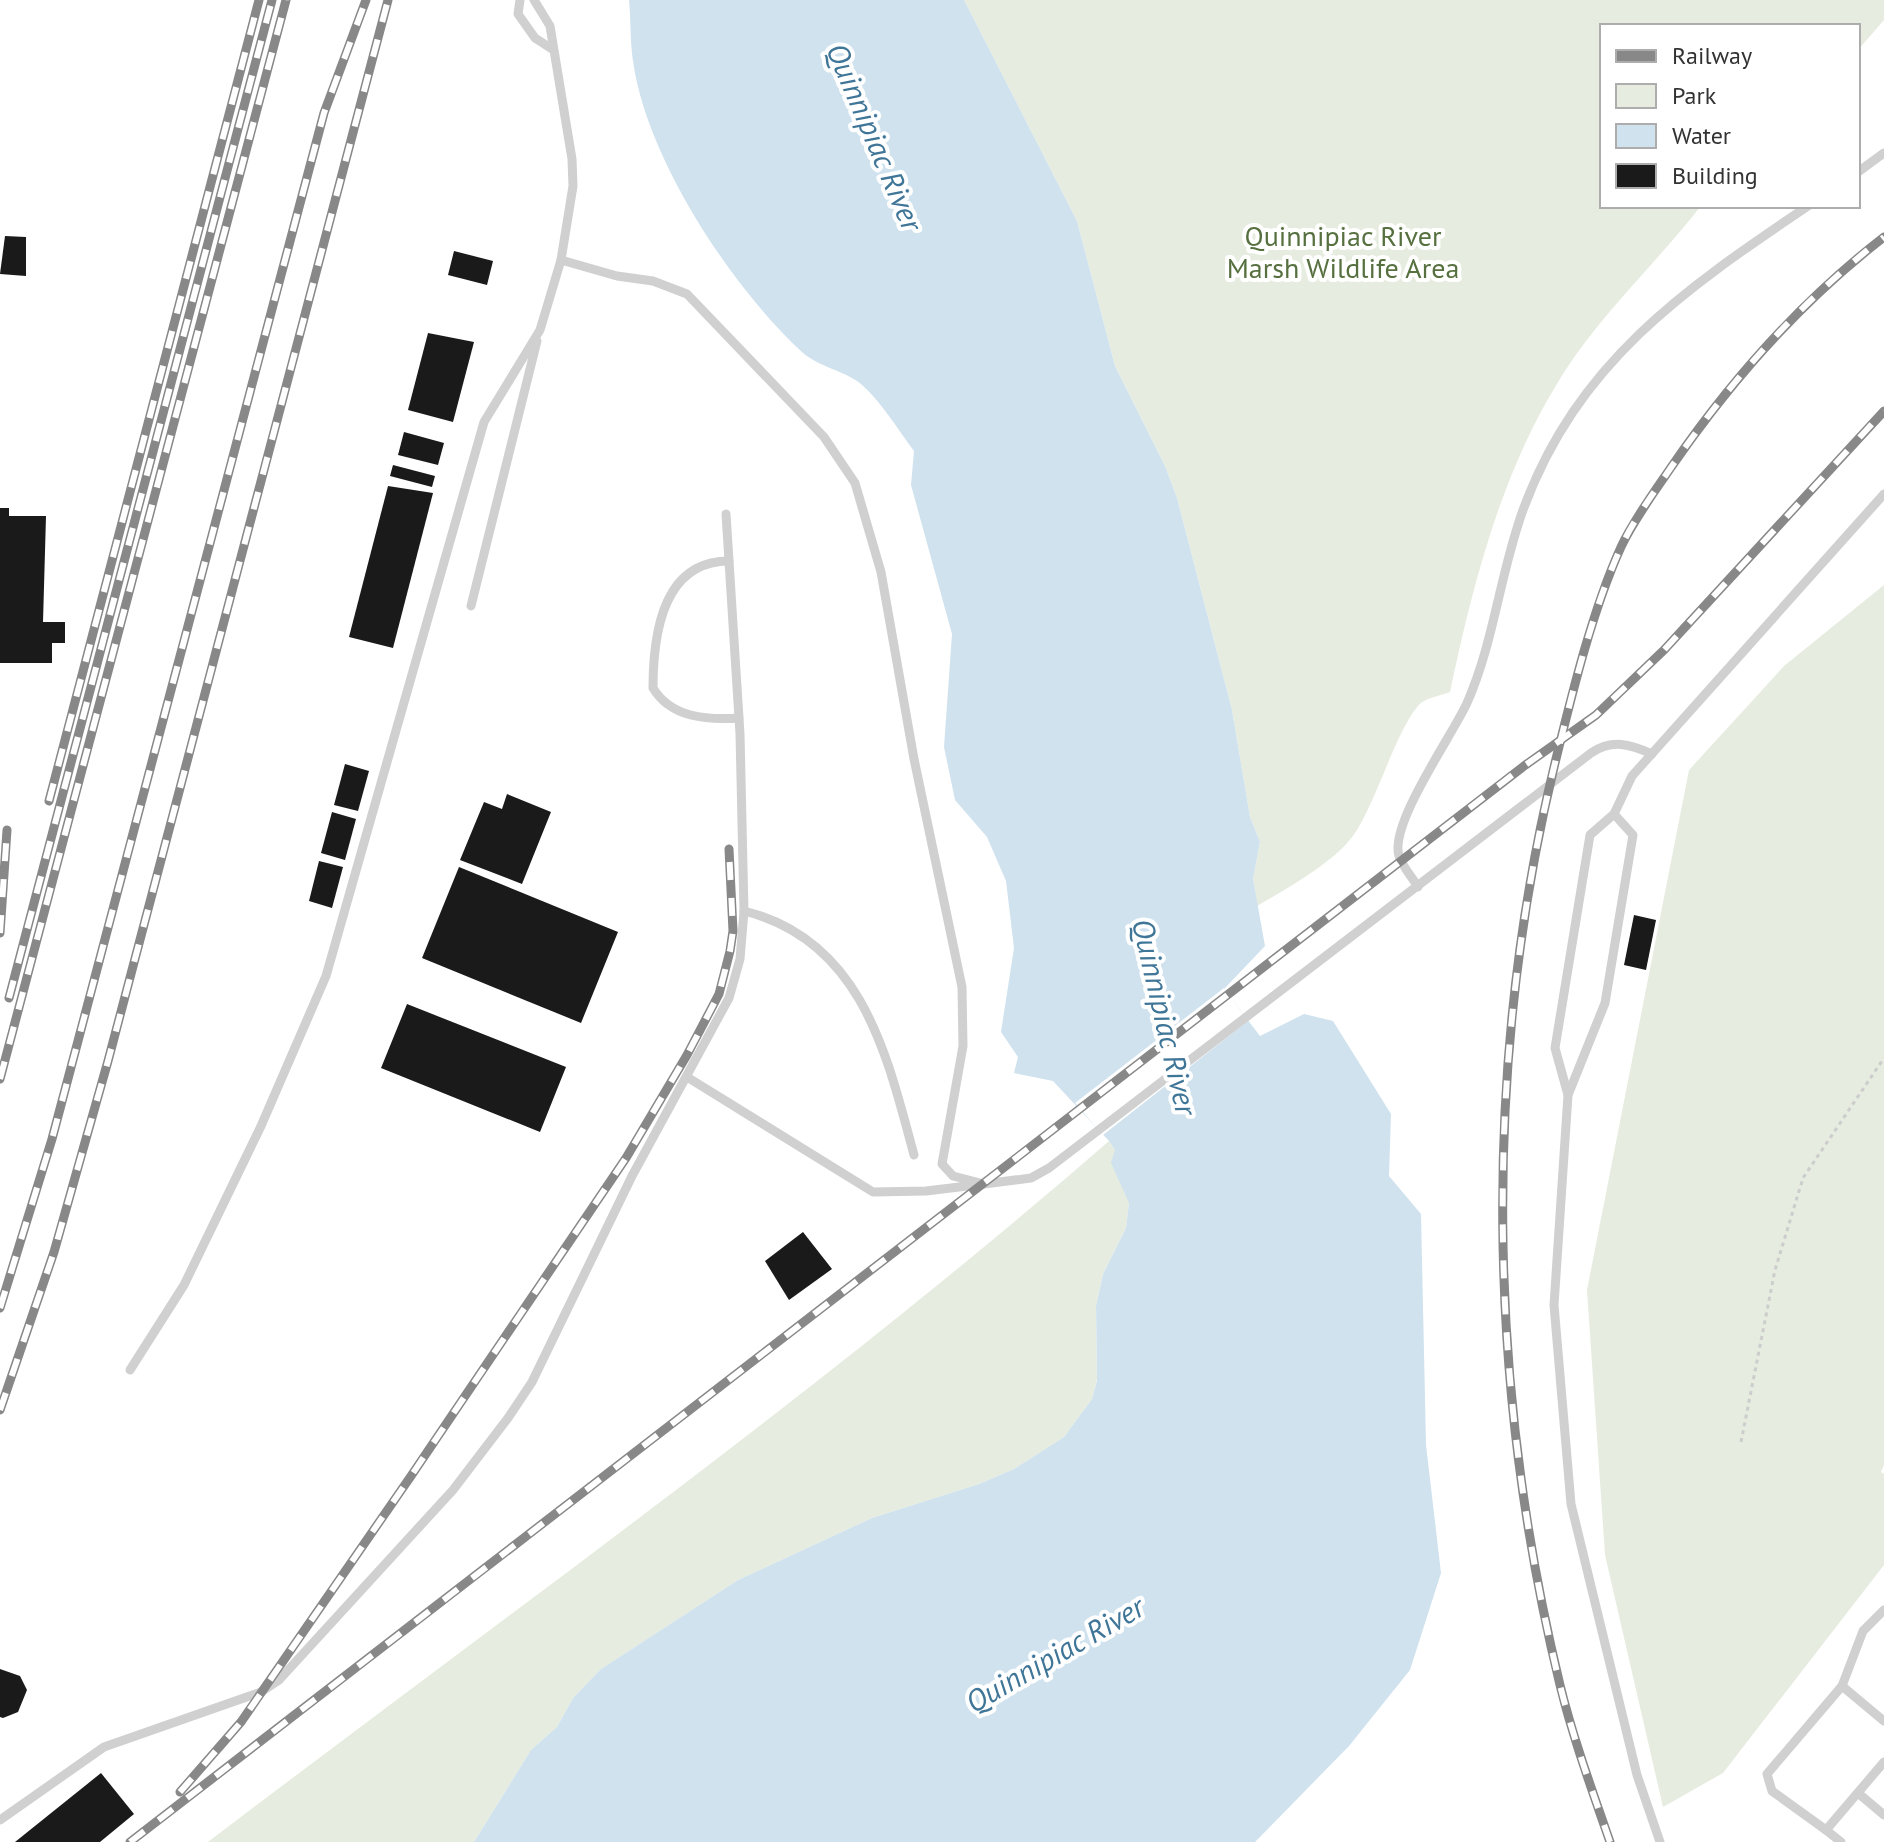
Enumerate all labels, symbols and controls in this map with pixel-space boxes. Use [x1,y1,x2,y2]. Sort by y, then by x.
legend [1600,24,1860,208]
water label: Quinnipiac River [818,37,933,238]
text: Railway [1672,40,1752,71]
text: Park [1672,80,1717,111]
text: Water [1672,120,1731,151]
text: Building [1672,160,1758,191]
park label: Quinnipiac River Marsh Wildlife Area [1227,217,1459,286]
water label: Quinnipiac River [1124,915,1207,1121]
water label: Quinnipiac River [958,1586,1152,1721]

